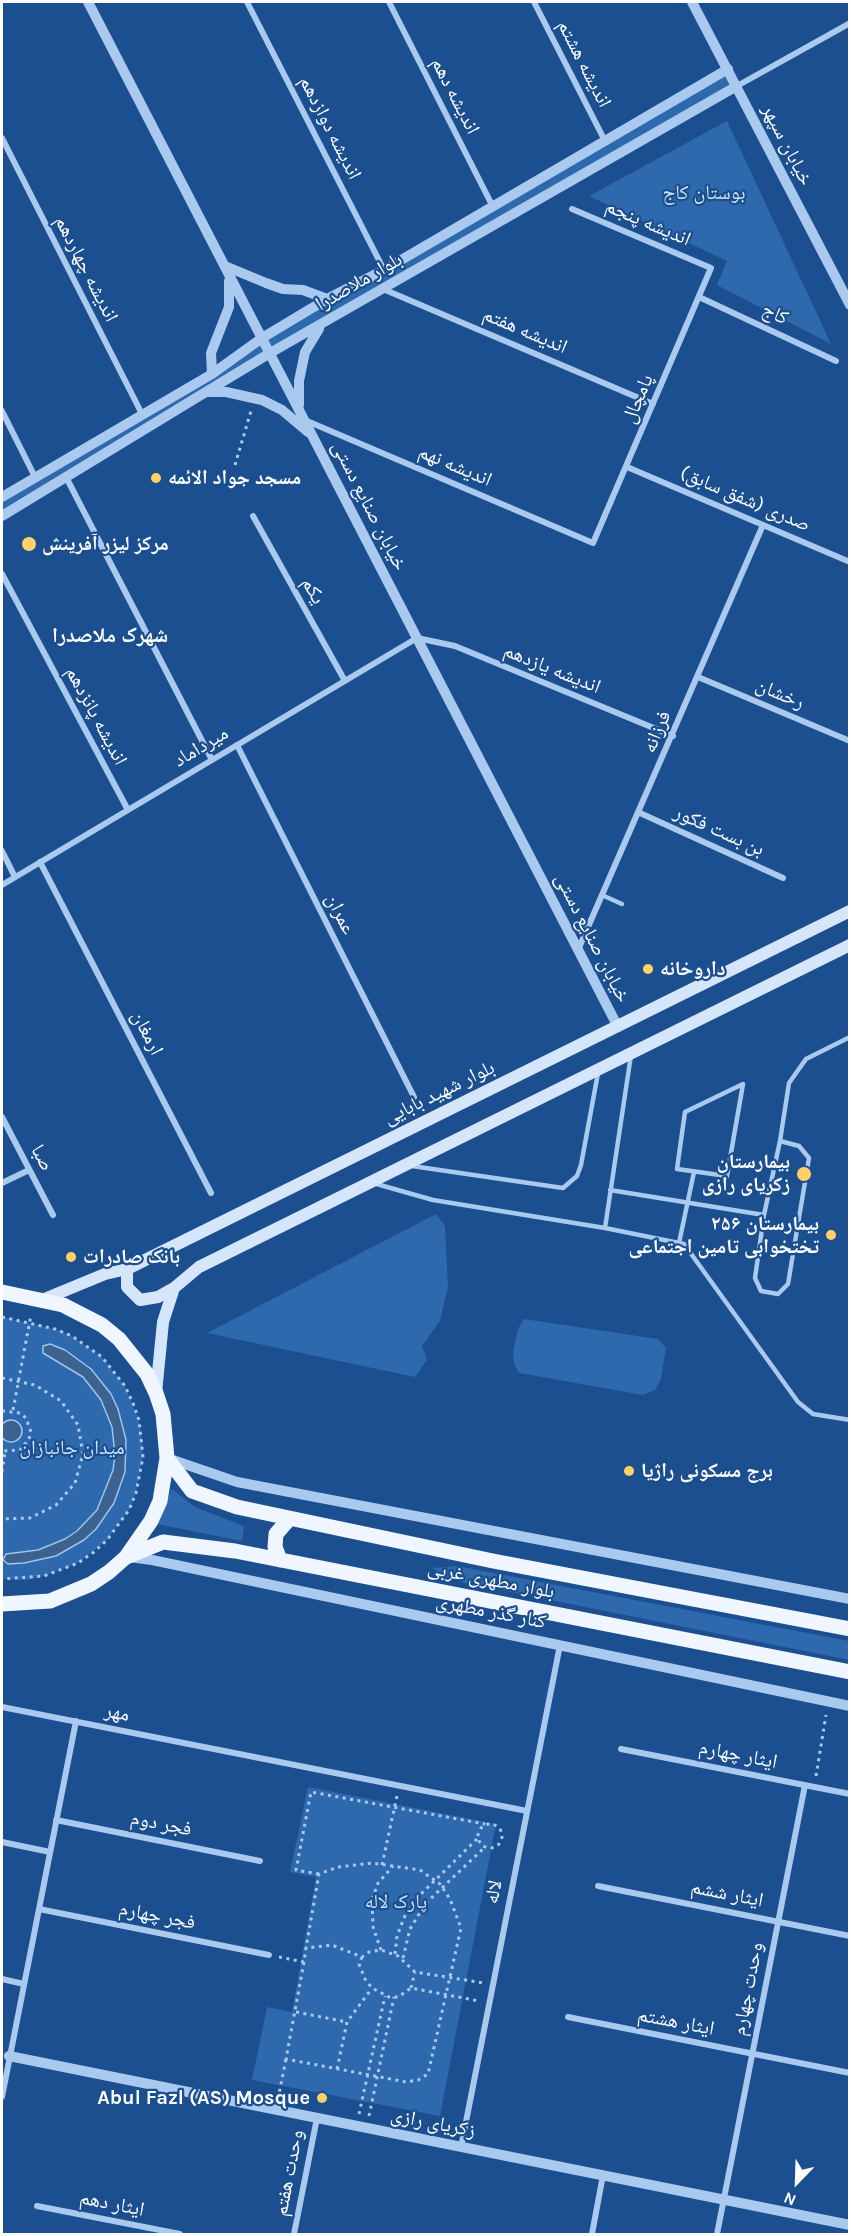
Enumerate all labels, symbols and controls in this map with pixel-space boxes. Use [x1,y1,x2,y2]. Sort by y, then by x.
street label: اندیشه هشتم [552,16,616,112]
street label: اندیشه دهم [426,54,484,138]
street label: اندیشه دوازدهم [294,72,366,184]
street label: خیابان سپهر [756,100,818,190]
park label: بوستان کاج [663,181,745,205]
street label: اندیشه پنجم [602,194,694,252]
street label: اندیشه چهاردهم [49,212,123,326]
street label: بلوار ملاصدرا [311,248,407,316]
street label: کاج [758,298,792,330]
street label: اندیشه هفتم [479,303,571,359]
street label: پامچال [617,371,659,427]
street label: خیابان صنایع دستی [326,437,412,575]
street label: اندیشه نهم [415,440,495,492]
street label: صدری (شفق سابق) [676,461,814,537]
place label: مسجد جواد الائمه [168,466,301,490]
marker: مسجد جواد الائمه [149,471,163,485]
place label: مرکز لیزر آفرینش [42,532,169,556]
marker: مرکز لیزر آفرینش [20,535,38,553]
street label: یکم [296,574,330,608]
district label: شهرک ملاصدرا [52,623,168,649]
street label: اندیشه یازدهم [500,639,604,699]
street label: اندیشه پانزدهم [60,663,132,769]
street label: رخشان [752,673,808,715]
street label: فرزانه [637,707,677,757]
street label: میرداماد [169,721,233,773]
street label: بن بست فكور [670,800,768,862]
street label: خیابان صنایع دستی [549,869,635,1007]
street label: عمران [320,889,360,939]
place label: داروخانه [660,957,725,981]
marker: داروخانه [641,962,655,976]
street label: ارمغان [126,1007,168,1059]
street label: بلوار شهید بابایی [379,1056,499,1130]
street label: صبا [25,1141,59,1175]
place label: بیمارستان زکریای رازی [702,1150,790,1197]
marker: بیمارستان زکریای رازی [795,1165,813,1183]
place label: بیمارستان ۲۵۶ تختخوابی تامین اجتماعی [629,1212,819,1259]
marker: بیمارستان ۲۵۶ تختخوابی تامین اجتماعی [824,1228,838,1242]
place label: بانک صادرات [83,1245,180,1269]
marker: بانک صادرات [64,1250,78,1264]
park label: میدان جانبازان [19,1436,125,1460]
place label: برج مسکونی راژیا [641,1459,773,1483]
marker: برج مسکونی راژیا [622,1464,636,1478]
street label: بلوار مطهری غربی [425,1556,557,1604]
street label: کنار گذر مطهری [434,1590,548,1634]
street label: مهر [103,1699,131,1727]
street label: ایثار چهارم [697,1736,779,1774]
street label: فجر دوم [128,1806,194,1842]
street label: ایثار ششم [689,1875,765,1913]
street label: لاله [480,1878,508,1906]
park label: پارک لاله [365,1890,427,1914]
street label: فجر چهارم [117,1897,197,1935]
street label: وحدت چهارم [727,1940,769,2038]
street label: ایثار هشتم [636,2003,716,2041]
place label: Abul Fazl (AS) Mosque [97,2086,310,2110]
marker: Abul Fazl (AS) Mosque [315,2091,329,2105]
street label: زکریای رازی [389,2103,477,2143]
street label: وحدت هفتم [269,2128,309,2218]
north arrow [767,2152,827,2212]
street label: ایثار دهم [78,2186,146,2222]
text: N [781,2188,799,2210]

